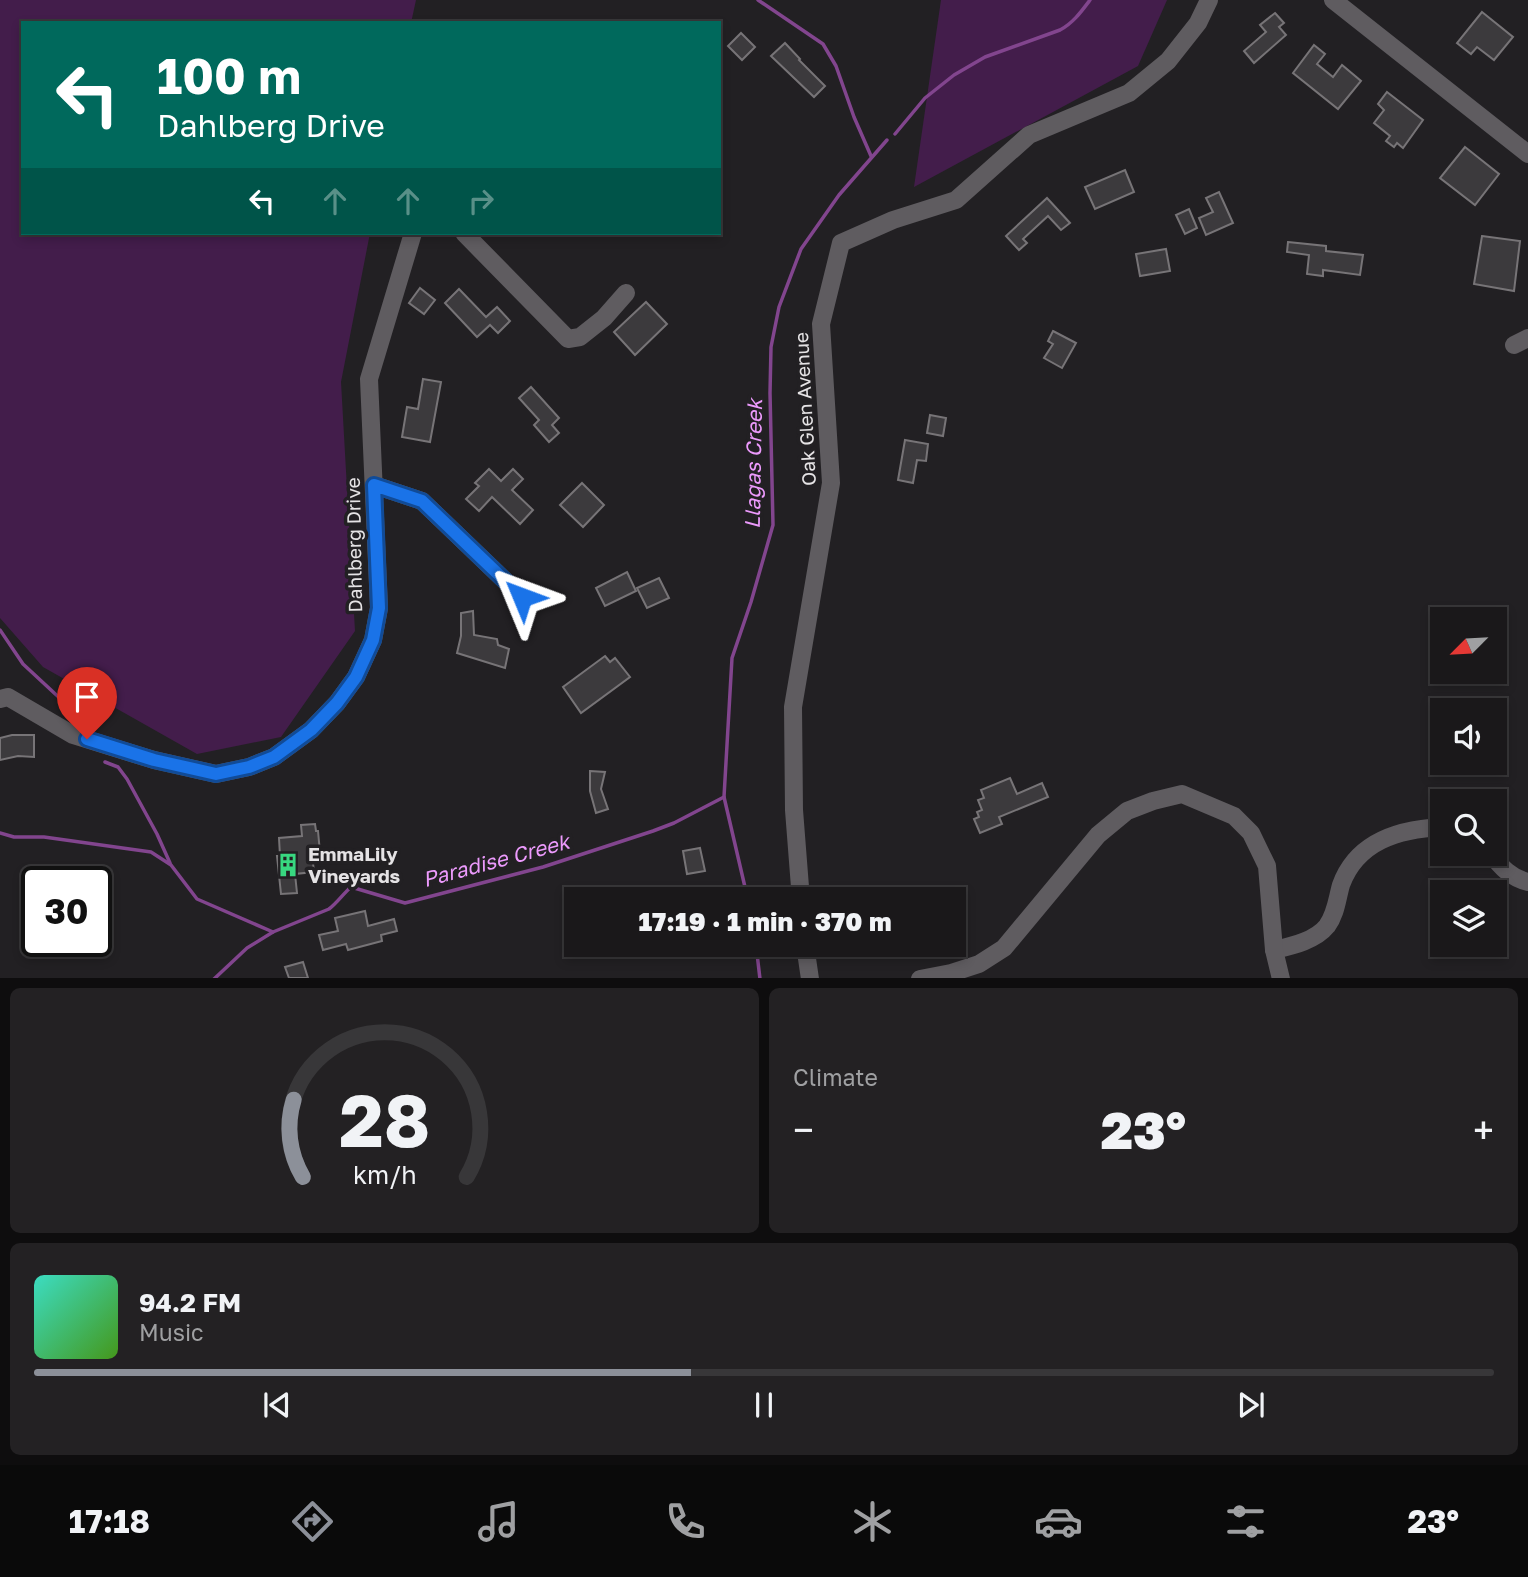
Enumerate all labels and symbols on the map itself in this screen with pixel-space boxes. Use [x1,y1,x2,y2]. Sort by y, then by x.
street label: Oak Glen Avenue [789,331,820,487]
water label: Llagas Creek [739,397,767,529]
street label: Dahlberg Drive [341,477,366,613]
position arrow [485,560,559,634]
north arrow [1430,607,1507,684]
pin [57,667,117,739]
water label: Paradise Creek [420,827,574,892]
place label: EmmaLily Vineyards [308,842,401,887]
building icon: EmmaLily Vineyards [274,851,302,879]
speed limit sign: 30 [21,866,112,957]

